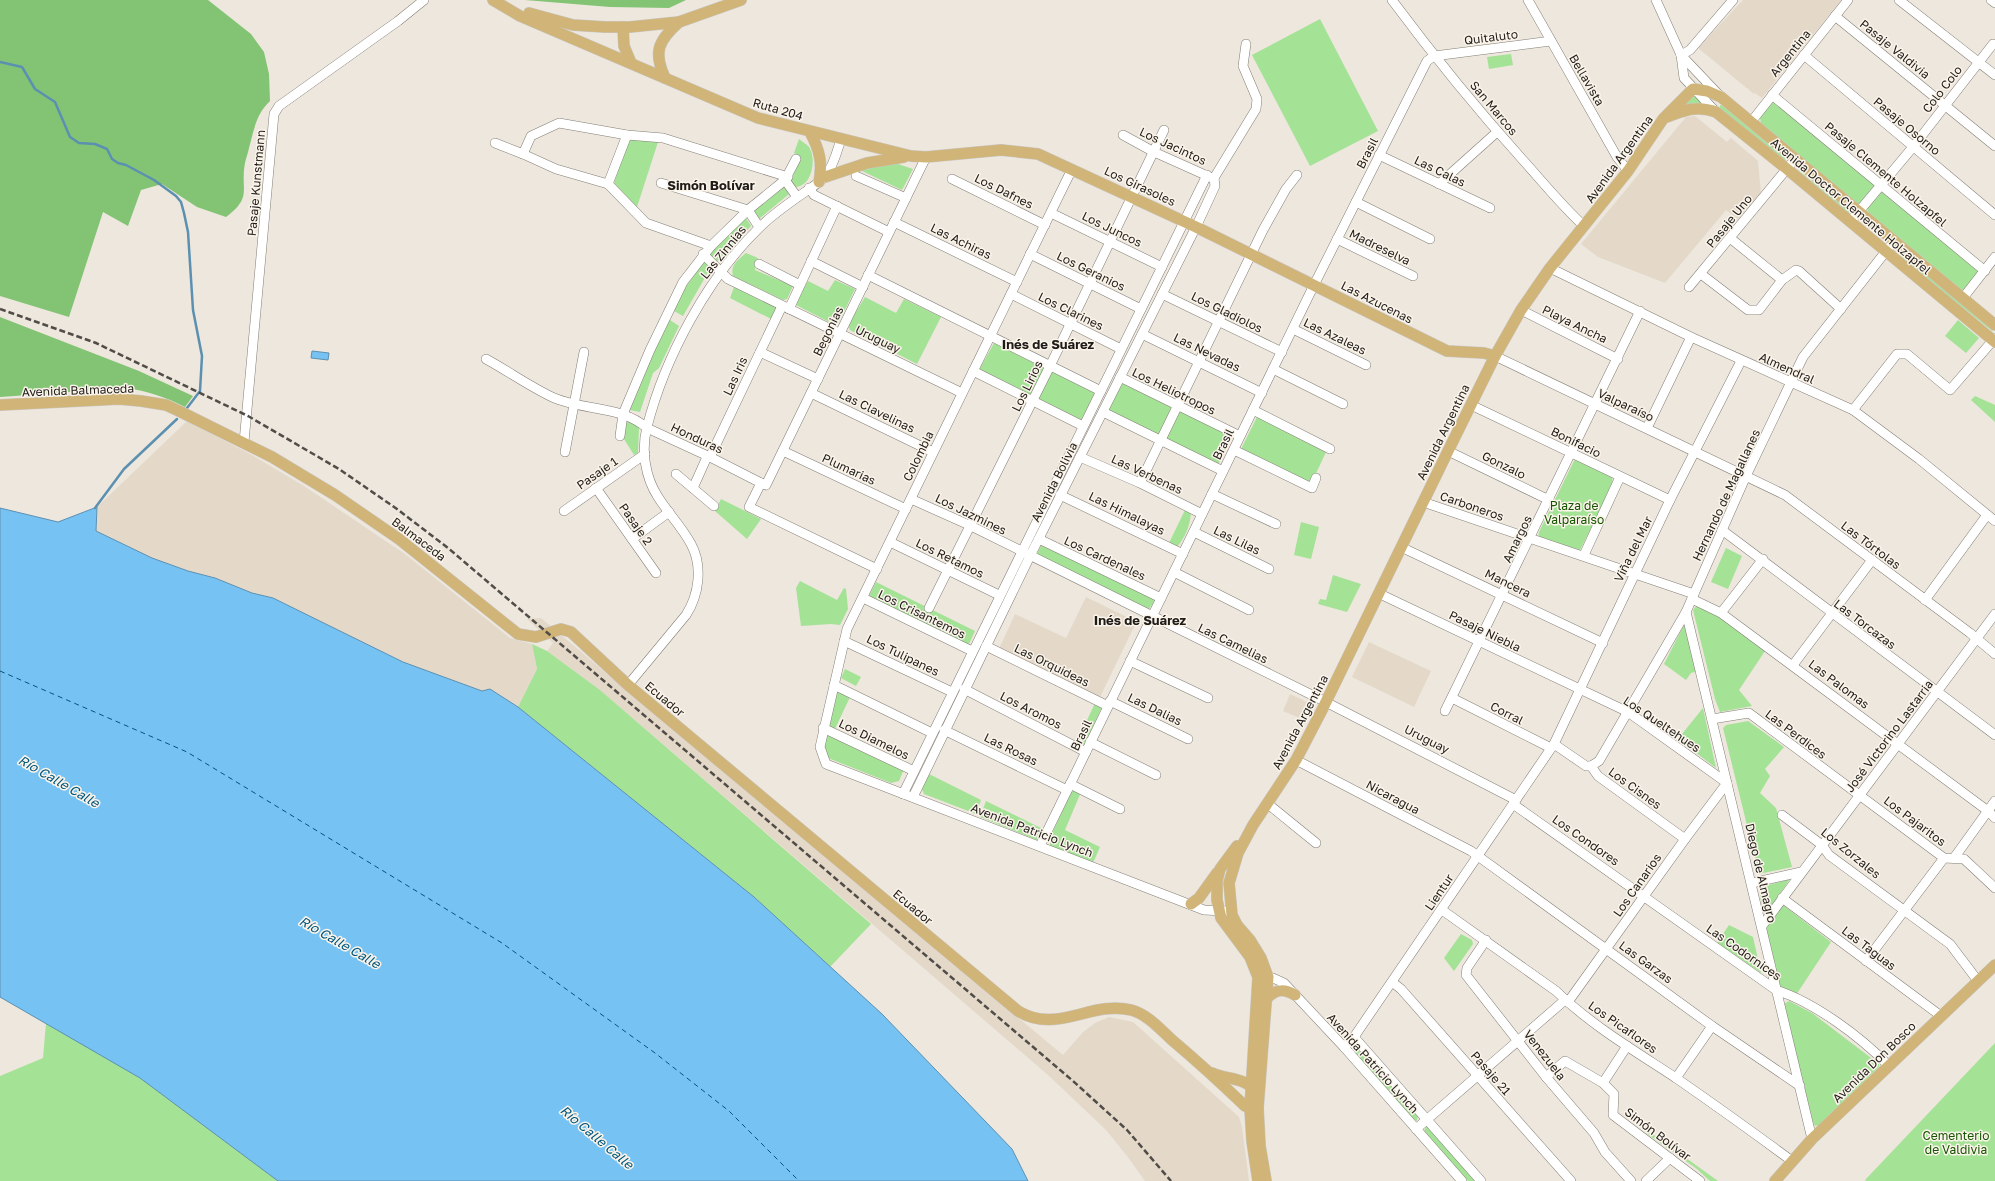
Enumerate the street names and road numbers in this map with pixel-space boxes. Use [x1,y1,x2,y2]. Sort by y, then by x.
street label: Pasaje Valdivia [1857,16,1933,82]
street label: Quitaluto [1463,26,1519,48]
street label: Argentina [1766,26,1814,80]
street label: Bellavista [1566,52,1608,108]
street label: Colo Colo [1919,62,1965,116]
street label: San Marcos [1467,78,1521,138]
street label: Pasaje Osorno [1871,94,1943,158]
street label: Ruta 204 [751,95,805,123]
street label: Avenida Argentina [1582,112,1656,206]
street label: Pasaje Clemente Holzapfel [1822,119,1950,230]
street label: Los Jacintos [1137,124,1209,168]
street label: Pasaje Kunstmann [244,129,268,237]
street label: Brasil [1353,135,1381,171]
street label: Avenida Doctor Clemente Holzapfel [1768,135,1934,278]
street label: Las Calas [1412,152,1468,190]
street label: Los Girasoles [1102,163,1178,209]
street label: Los Dafnes [972,170,1036,212]
street label: Pasaje Uno [1703,191,1755,251]
street label: Los Juncos [1080,208,1144,250]
street label: Las Achiras [928,220,994,262]
street label: Las Zinnias [697,222,749,282]
street label: Madreselva [1347,226,1413,268]
street label: Los Geranios [1054,248,1128,294]
street label: Las Azucenas [1339,277,1415,327]
street label: Los Gladiolos [1189,288,1265,336]
street label: Los Clarines [1036,289,1106,333]
street label: Playa Ancha [1540,302,1610,346]
street label: Begonias [810,304,846,358]
street label: Las Azaleas [1301,314,1369,358]
street label: Uruguay [853,322,903,357]
street label: Las Nevadas [1171,329,1243,375]
street label: Almendral [1757,349,1817,387]
street label: Las Iris [720,354,750,398]
street label: Los Lirios [1008,358,1046,414]
street label: Los Heliotropos [1130,364,1218,418]
street label: Avenida Balmaceda [22,381,134,399]
street label: Avenida Argentina [1413,382,1473,482]
street label: Valparaíso [1596,385,1656,425]
street label: Las Clavelinas [837,386,917,436]
street label: Honduras [668,419,726,457]
street label: Bonifacio [1549,423,1603,461]
street label: Brasil [1209,426,1237,462]
street label: Hernando de Magallanes [1689,427,1763,563]
street label: Colombia [899,428,937,484]
street label: Avenida Bolivia [1027,440,1081,524]
street label: Gonzalo [1480,448,1528,482]
street label: Plumarias [820,450,878,488]
street label: Las Verbenas [1109,451,1185,497]
street label: Pasaje 1 [574,453,621,493]
street label: Las Himalayas [1087,488,1167,538]
street label: Carboneros [1438,488,1506,524]
street label: Los Jazmines [933,490,1009,538]
street label: Pasaje 2 [616,500,656,548]
street label: Amargos [1499,513,1535,565]
street label: Viña del Mar [1611,513,1656,584]
street label: Balmaceda [389,514,449,564]
street label: Las Tórtolas [1838,518,1904,572]
street label: Las Lilas [1211,522,1263,558]
street label: Los Cardenales [1062,533,1148,583]
street label: Los Retamos [913,535,987,581]
street label: Mancera [1483,565,1533,601]
street label: Los Crisantemos [876,586,968,642]
street label: Las Torcazas [1831,596,1899,652]
street label: Pasaje Niebla [1447,607,1523,655]
street label: Las Camelias [1196,620,1270,666]
street label: Los Tulipanes [864,631,942,679]
street label: Las Orquideas [1012,640,1092,690]
street label: Las Palomas [1806,656,1872,712]
street label: Avenida Argentina [1269,672,1331,772]
street label: José Victorino Lastarria [1842,677,1936,795]
street label: Ecuador [642,678,688,720]
street label: Los Aromos [998,688,1064,732]
street label: Las Dalias [1125,689,1185,729]
street label: Los Queltehues [1621,693,1703,755]
street label: Corral [1488,698,1526,728]
street label: Las Perdices [1762,706,1830,762]
street label: Los Diamelos [836,715,912,763]
street label: Brasil [1067,717,1095,753]
street label: Uruguay [1402,721,1452,757]
street label: Las Rosas [982,730,1040,768]
street label: Los Cisnes [1606,764,1664,812]
street label: Nicaragua [1364,777,1422,817]
street label: Los Pajaritos [1881,793,1949,849]
street label: Avenida Patricio Lynch [969,800,1095,860]
street label: Los Condores [1550,811,1622,869]
street label: Diego de Almagro [1742,822,1780,924]
street label: Los Zorzales [1818,824,1884,882]
street label: Los Canarios [1610,850,1664,920]
street label: Lientur [1421,871,1457,913]
street label: Ecuador [890,886,936,928]
street label: Las Codornices [1704,921,1784,983]
street label: Las Taguas [1839,923,1899,973]
street label: Las Garzas [1616,938,1676,986]
street label: Los Picaflores [1586,998,1660,1056]
street label: Avenida Patricio Lynch [1324,1010,1422,1116]
street label: Avenida Don Bosco [1829,1018,1919,1106]
street label: Venezuela [1521,1027,1569,1083]
street label: Pasaje 21 [1468,1048,1514,1098]
street label: Simón Bolívar [1622,1104,1694,1164]

